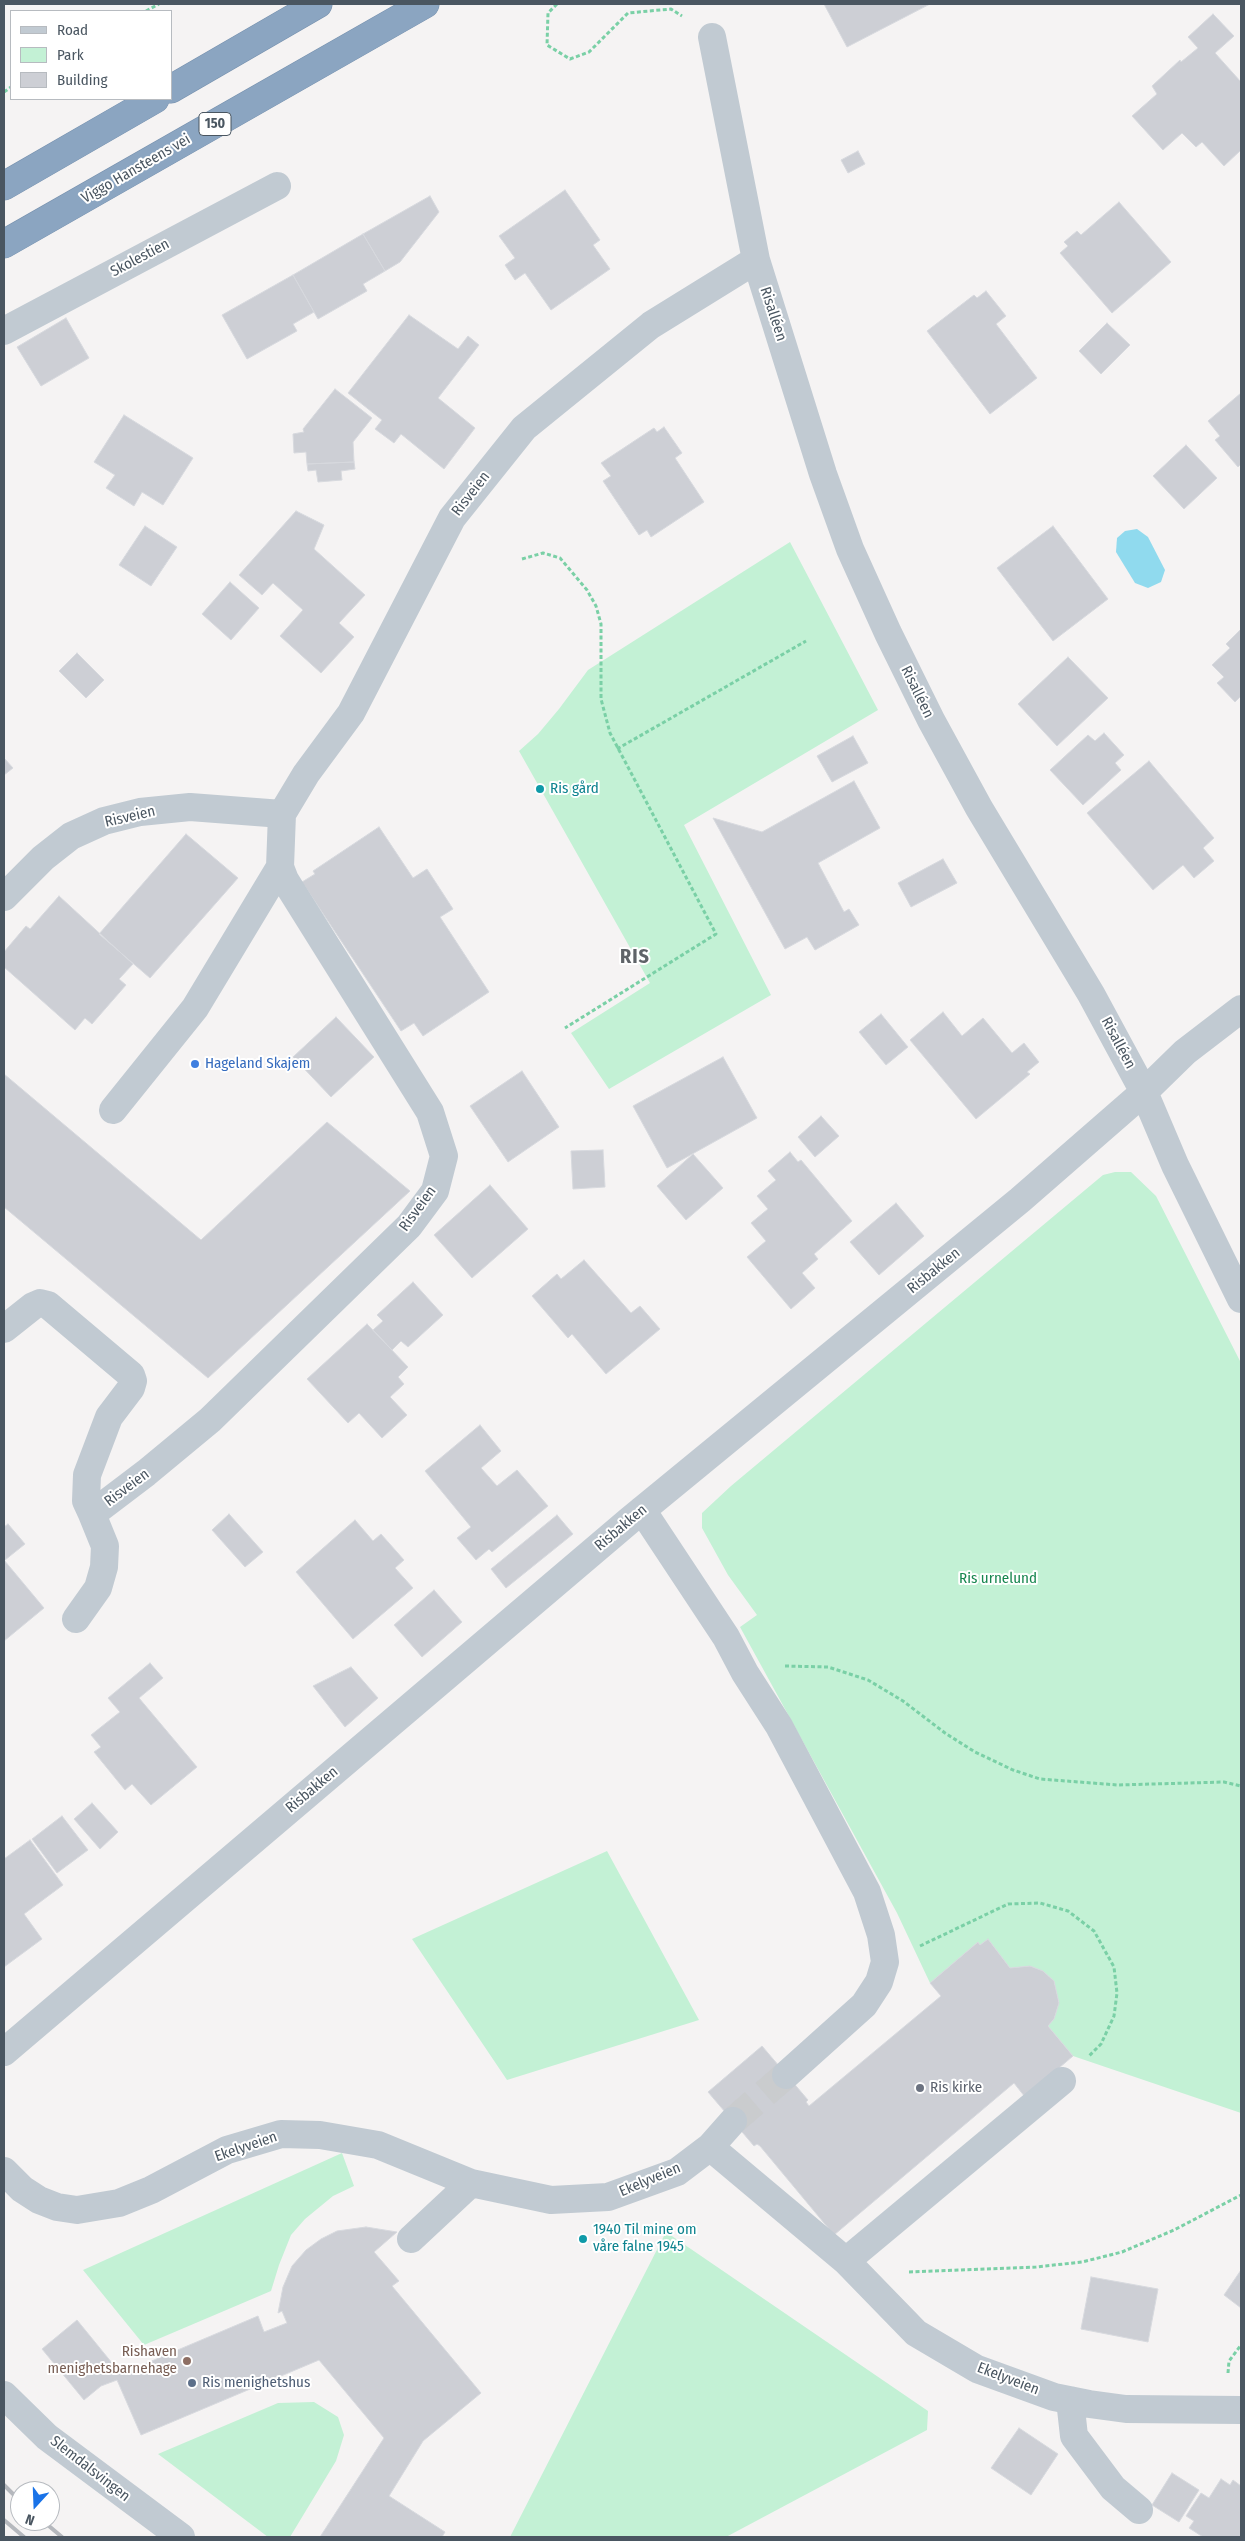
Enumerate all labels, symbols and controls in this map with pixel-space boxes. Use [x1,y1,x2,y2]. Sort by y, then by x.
legend [10,10,172,100]
text: Road [57,21,88,39]
text: Park [57,46,84,64]
text: Building [57,71,108,89]
road number: 150 [199,112,231,136]
street label: Viggo Hansteens vei [78,131,194,207]
street label: Skolestien [108,235,172,281]
street label: Risalléen [756,285,790,343]
street label: Risveien [448,468,494,520]
street label: Risalléen [897,663,937,721]
place label: Ris gård [550,780,599,798]
marker: Ris gård [534,783,546,795]
street label: Risveien [103,802,157,832]
district label: RIS [620,945,650,969]
street label: Risalléen [1097,1014,1139,1072]
place label: Hageland Skajem [205,1055,310,1073]
marker: Hageland Skajem [189,1058,201,1070]
street label: Risveien [396,1183,440,1235]
street label: Risbakken [904,1244,964,1298]
street label: Risveien [101,1465,153,1511]
street label: Risbakken [591,1501,651,1555]
park label: Ris urnelund [959,1570,1037,1588]
street label: Risbakken [282,1763,342,1817]
place label: Ris kirke [930,2079,982,2097]
marker: Ris kirke [914,2082,926,2094]
street label: Ekelyveien [212,2128,280,2166]
street label: Ekelyveien [617,2159,683,2201]
place label: 1940 Til mine om våre falne 1945 [593,2221,696,2256]
marker: 1940 Til mine om våre falne 1945 [577,2233,589,2245]
place label: Rishaven menighetsbarnehage [48,2343,177,2378]
marker: Rishaven menighetsbarnehage [181,2355,193,2367]
street label: Ekelyveien [974,2359,1042,2399]
place label: Ris menighetshus [202,2374,310,2392]
marker: Ris menighetshus [186,2377,198,2389]
street label: Slemdalsvingen [47,2432,133,2506]
north arrow [10,2481,60,2531]
text: N [23,2510,37,2529]

